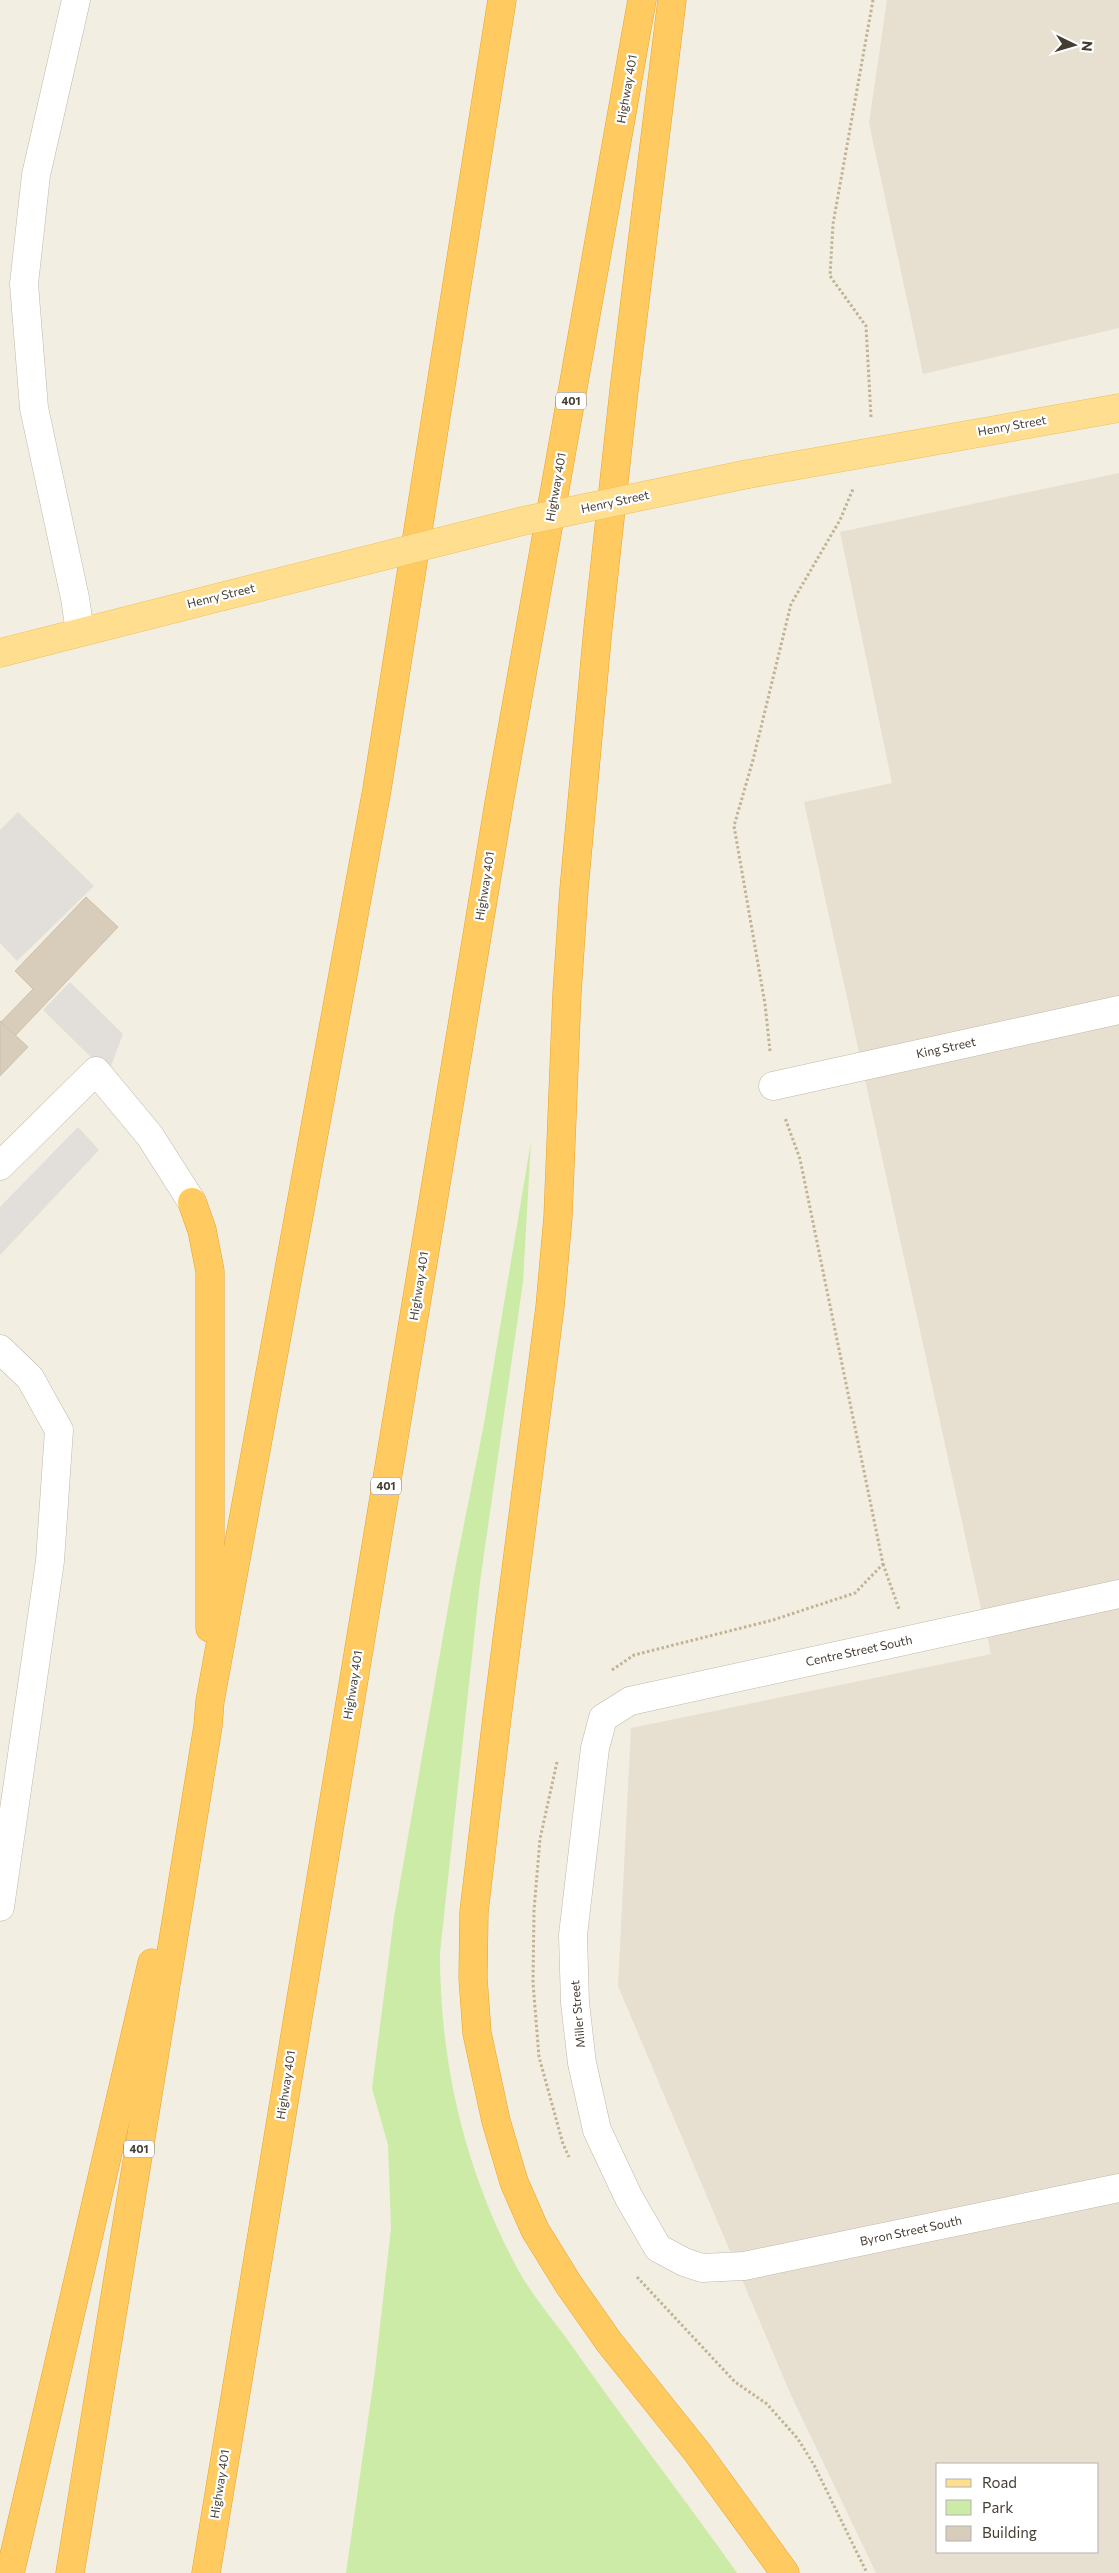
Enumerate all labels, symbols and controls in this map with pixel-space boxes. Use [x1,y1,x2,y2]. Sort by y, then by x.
north arrow [1049,20,1099,70]
text: N [1079,40,1096,52]
street label: Highway 401 [613,53,639,124]
road number: 401 [556,392,586,410]
street label: Henry Street [976,412,1047,438]
street label: Highway 401 [542,451,568,522]
street label: Henry Street [579,487,650,515]
street label: Henry Street [185,580,256,610]
street label: Highway 401 [472,850,496,921]
street label: King Street [915,1034,977,1060]
street label: Highway 401 [406,1250,430,1321]
road number: 401 [371,1478,401,1494]
street label: Centre Street South [804,1632,913,1668]
street label: Highway 401 [340,1649,364,1720]
street label: Miller Street [567,1980,587,2049]
street label: Highway 401 [273,2049,297,2120]
road number: 401 [124,2140,154,2158]
street label: Byron Street South [859,2212,963,2248]
street label: Highway 401 [207,2448,231,2519]
legend [936,2463,1099,2553]
text: Road [982,2473,1017,2491]
text: Park [982,2498,1013,2516]
text: Building [982,2523,1037,2541]

